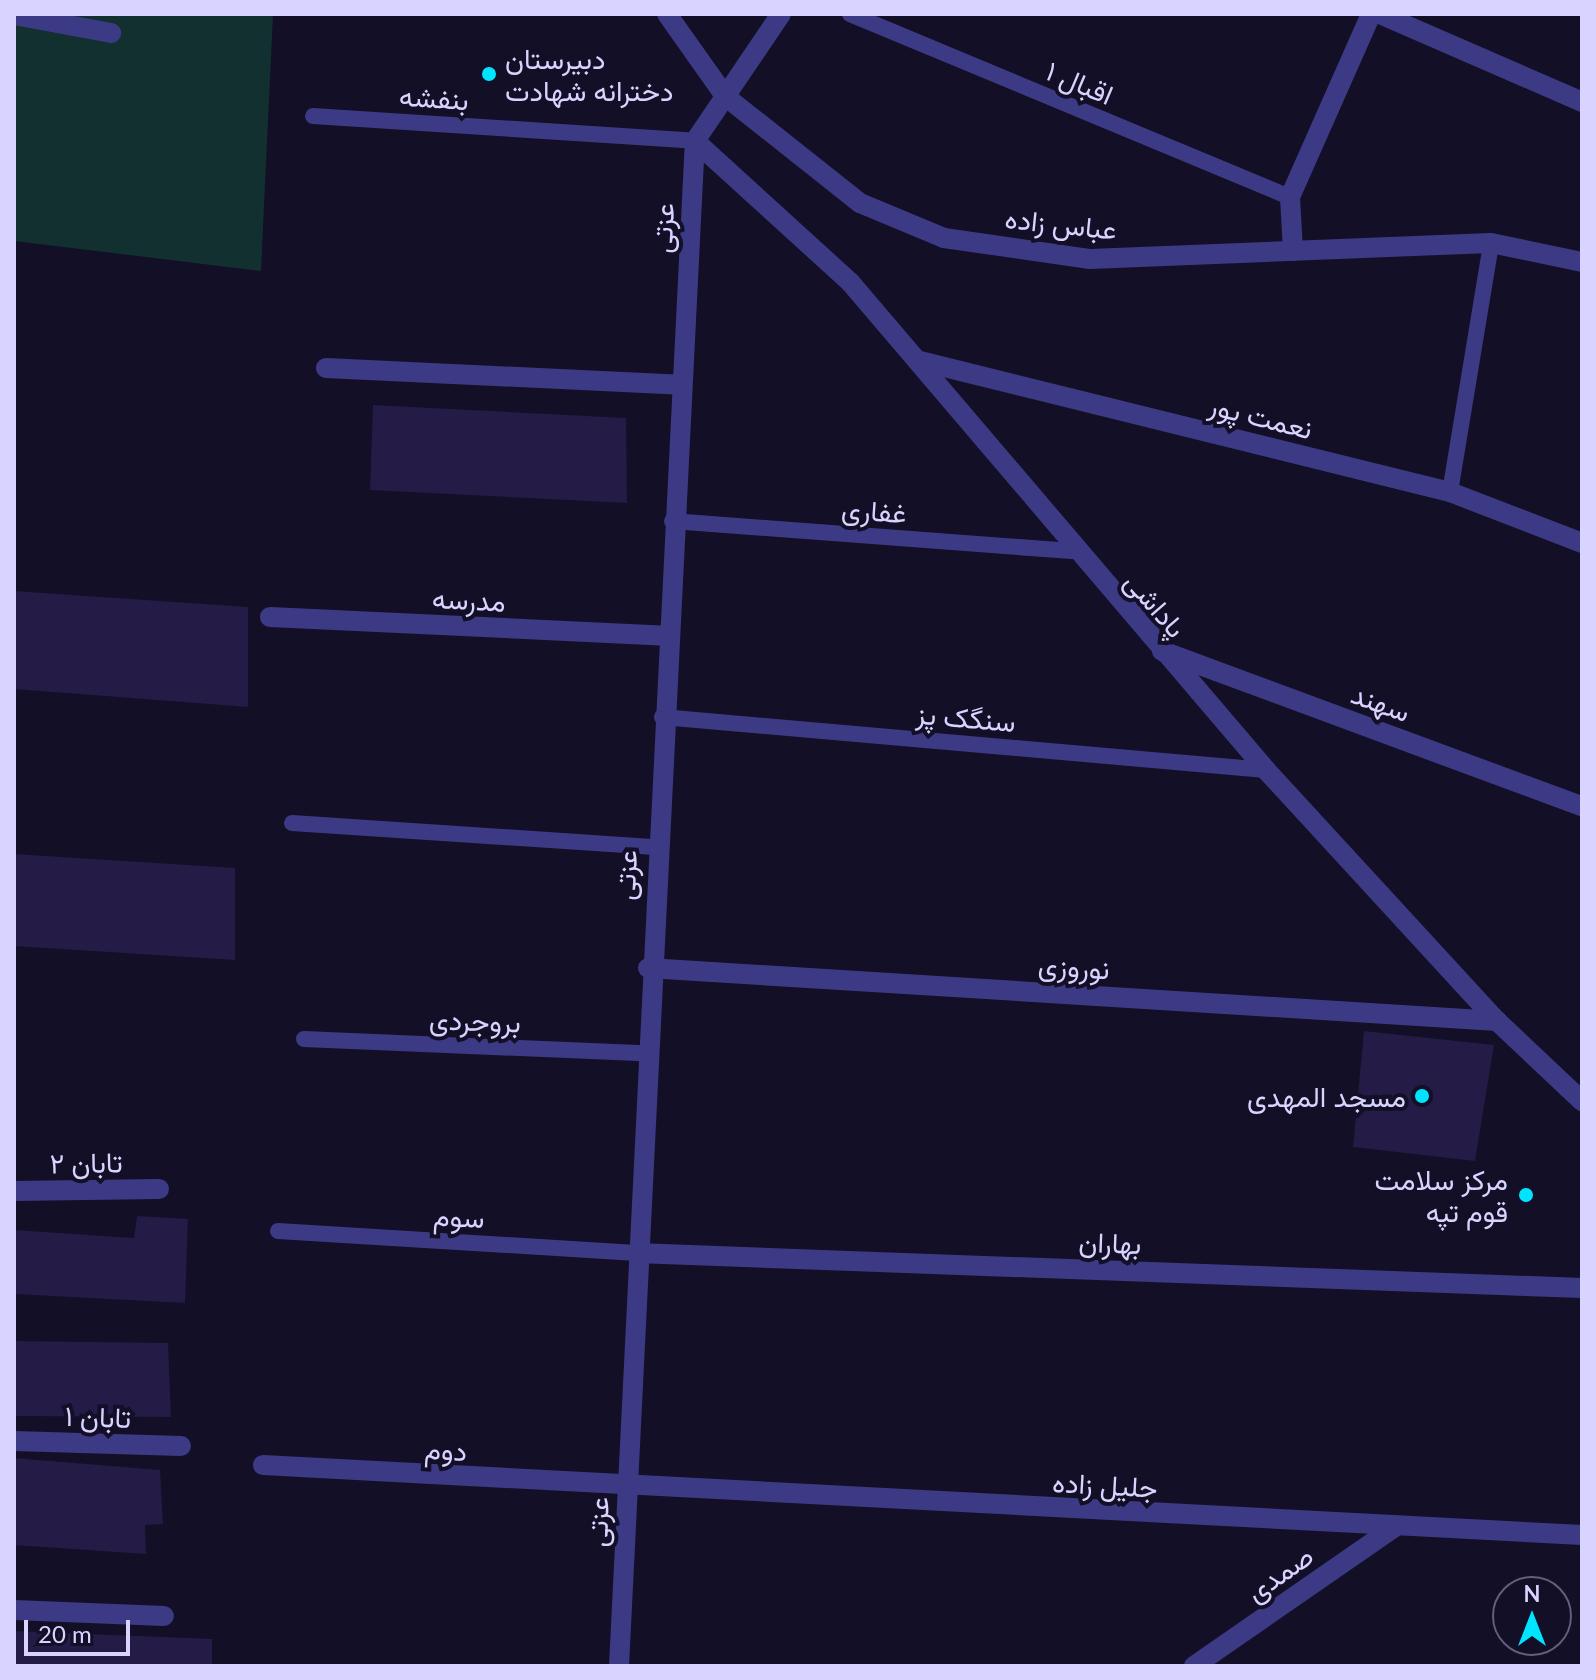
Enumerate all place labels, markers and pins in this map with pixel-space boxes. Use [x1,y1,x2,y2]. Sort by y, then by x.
place label: دبیرستان دخترانه شهادت [505,41,673,107]
marker: دبیرستان دخترانه شهادت [480,65,498,83]
place label: مسجد المهدی [1247,1079,1406,1113]
marker: مسجد المهدی [1413,1087,1431,1105]
place label: مرکز سلامت قوم تپه [1375,1162,1508,1228]
marker: مرکز سلامت قوم تپه [1515,1184,1537,1206]

